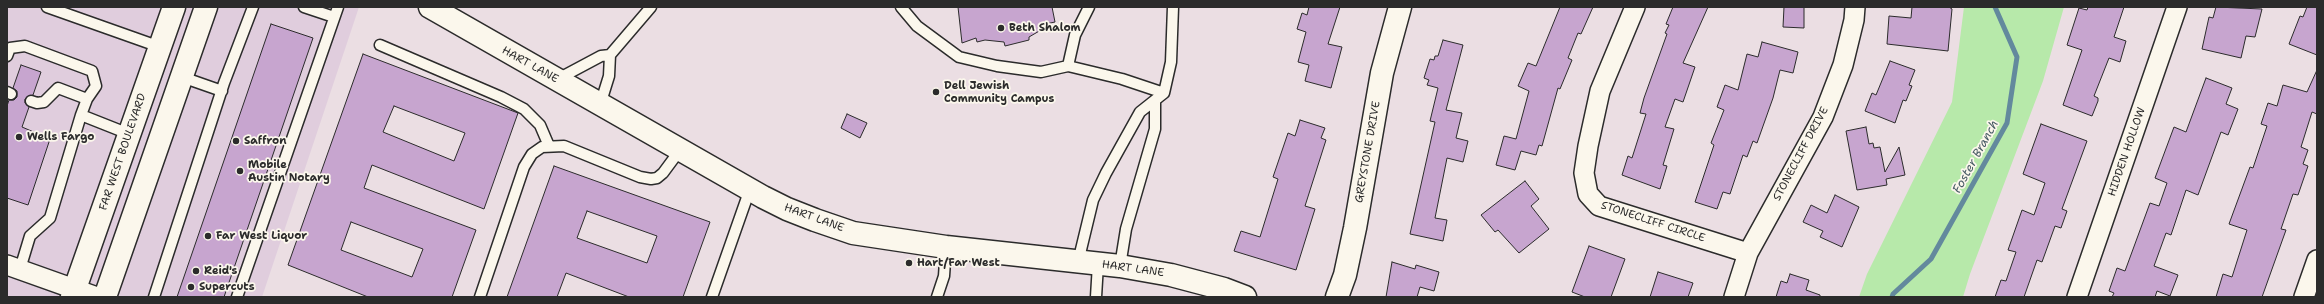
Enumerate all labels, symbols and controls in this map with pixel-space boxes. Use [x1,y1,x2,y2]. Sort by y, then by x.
place label: Beth Shalom [1009,21,1081,35]
marker: Beth Shalom [996,23,1006,33]
street label: HART LANE [499,44,561,86]
place label: Dell Jewish Community Campus [944,79,1054,105]
marker: Dell Jewish Community Campus [931,87,941,97]
street label: FAR WEST BOULEVARD [97,92,149,212]
street label: GREYSTONE DRIVE [1353,100,1383,204]
street label: STONECLIFF DRIVE [1771,105,1831,203]
street label: HIDDEN HOLLOW [2106,106,2148,198]
water label: Foster Branch [1950,118,2002,196]
place label: Wells Fargo [27,130,94,144]
marker: Wells Fargo [14,132,24,142]
place label: Saffron [244,134,287,148]
marker: Saffron [231,136,241,146]
place label: Mobile Austin Notary [248,158,330,184]
marker: Mobile Austin Notary [235,166,245,176]
street label: STONECLIFF CIRCLE [1599,199,1707,245]
street label: HART LANE [782,201,846,235]
place label: Far West Liquor [216,229,307,243]
marker: Far West Liquor [203,231,213,241]
place label: Hart/Far West [917,256,1000,270]
marker: Hart/Far West [904,258,914,268]
street label: HART LANE [1101,258,1165,280]
place label: Reid's [204,264,237,278]
marker: Reid's [191,266,201,276]
place label: Supercuts [199,280,255,294]
marker: Supercuts [186,282,196,292]

